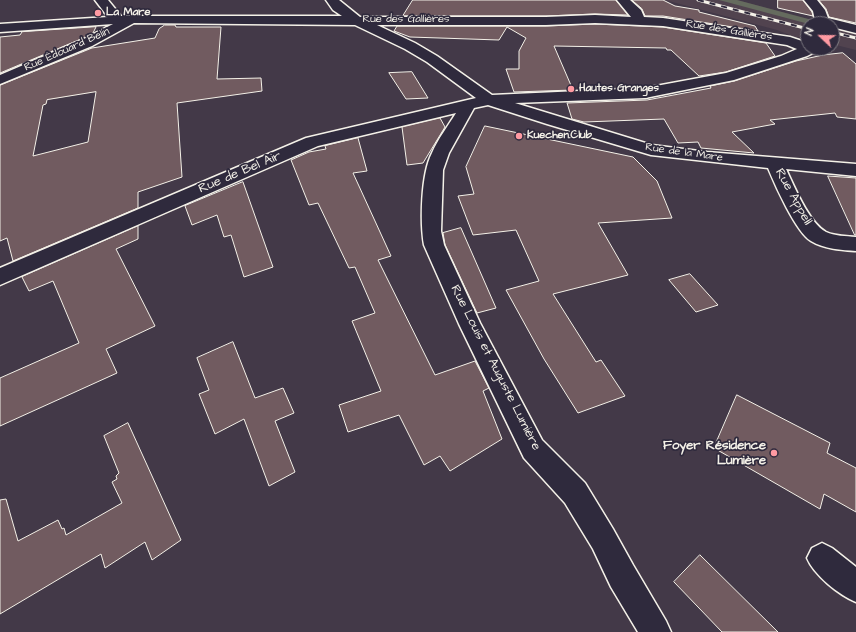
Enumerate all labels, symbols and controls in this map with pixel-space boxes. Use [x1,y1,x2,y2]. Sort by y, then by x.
place label: La Mare [106,6,150,20]
marker: La Mare [93,8,103,18]
street label: Rue des Gallières [362,13,450,27]
north arrow [800,16,840,56]
street label: Rue des Gallières [685,18,773,44]
street label: Rue Édouard Belin [22,25,112,75]
text: N [801,26,818,38]
place label: Hautes Granges [579,82,659,96]
marker: Hautes Granges [566,84,576,94]
place label: Kuechen.Club [527,129,592,143]
marker: Kuechen.Club [514,131,524,141]
street label: Rue de la Mare [644,141,724,165]
street label: Rue de Bel Air [196,149,284,197]
street label: Rue Appell [771,166,815,228]
street label: Rue Louis et Auguste Lumière [446,283,544,453]
place label: Foyer Résidence Lumière [663,438,766,469]
marker: Foyer Résidence Lumière [769,448,779,458]

